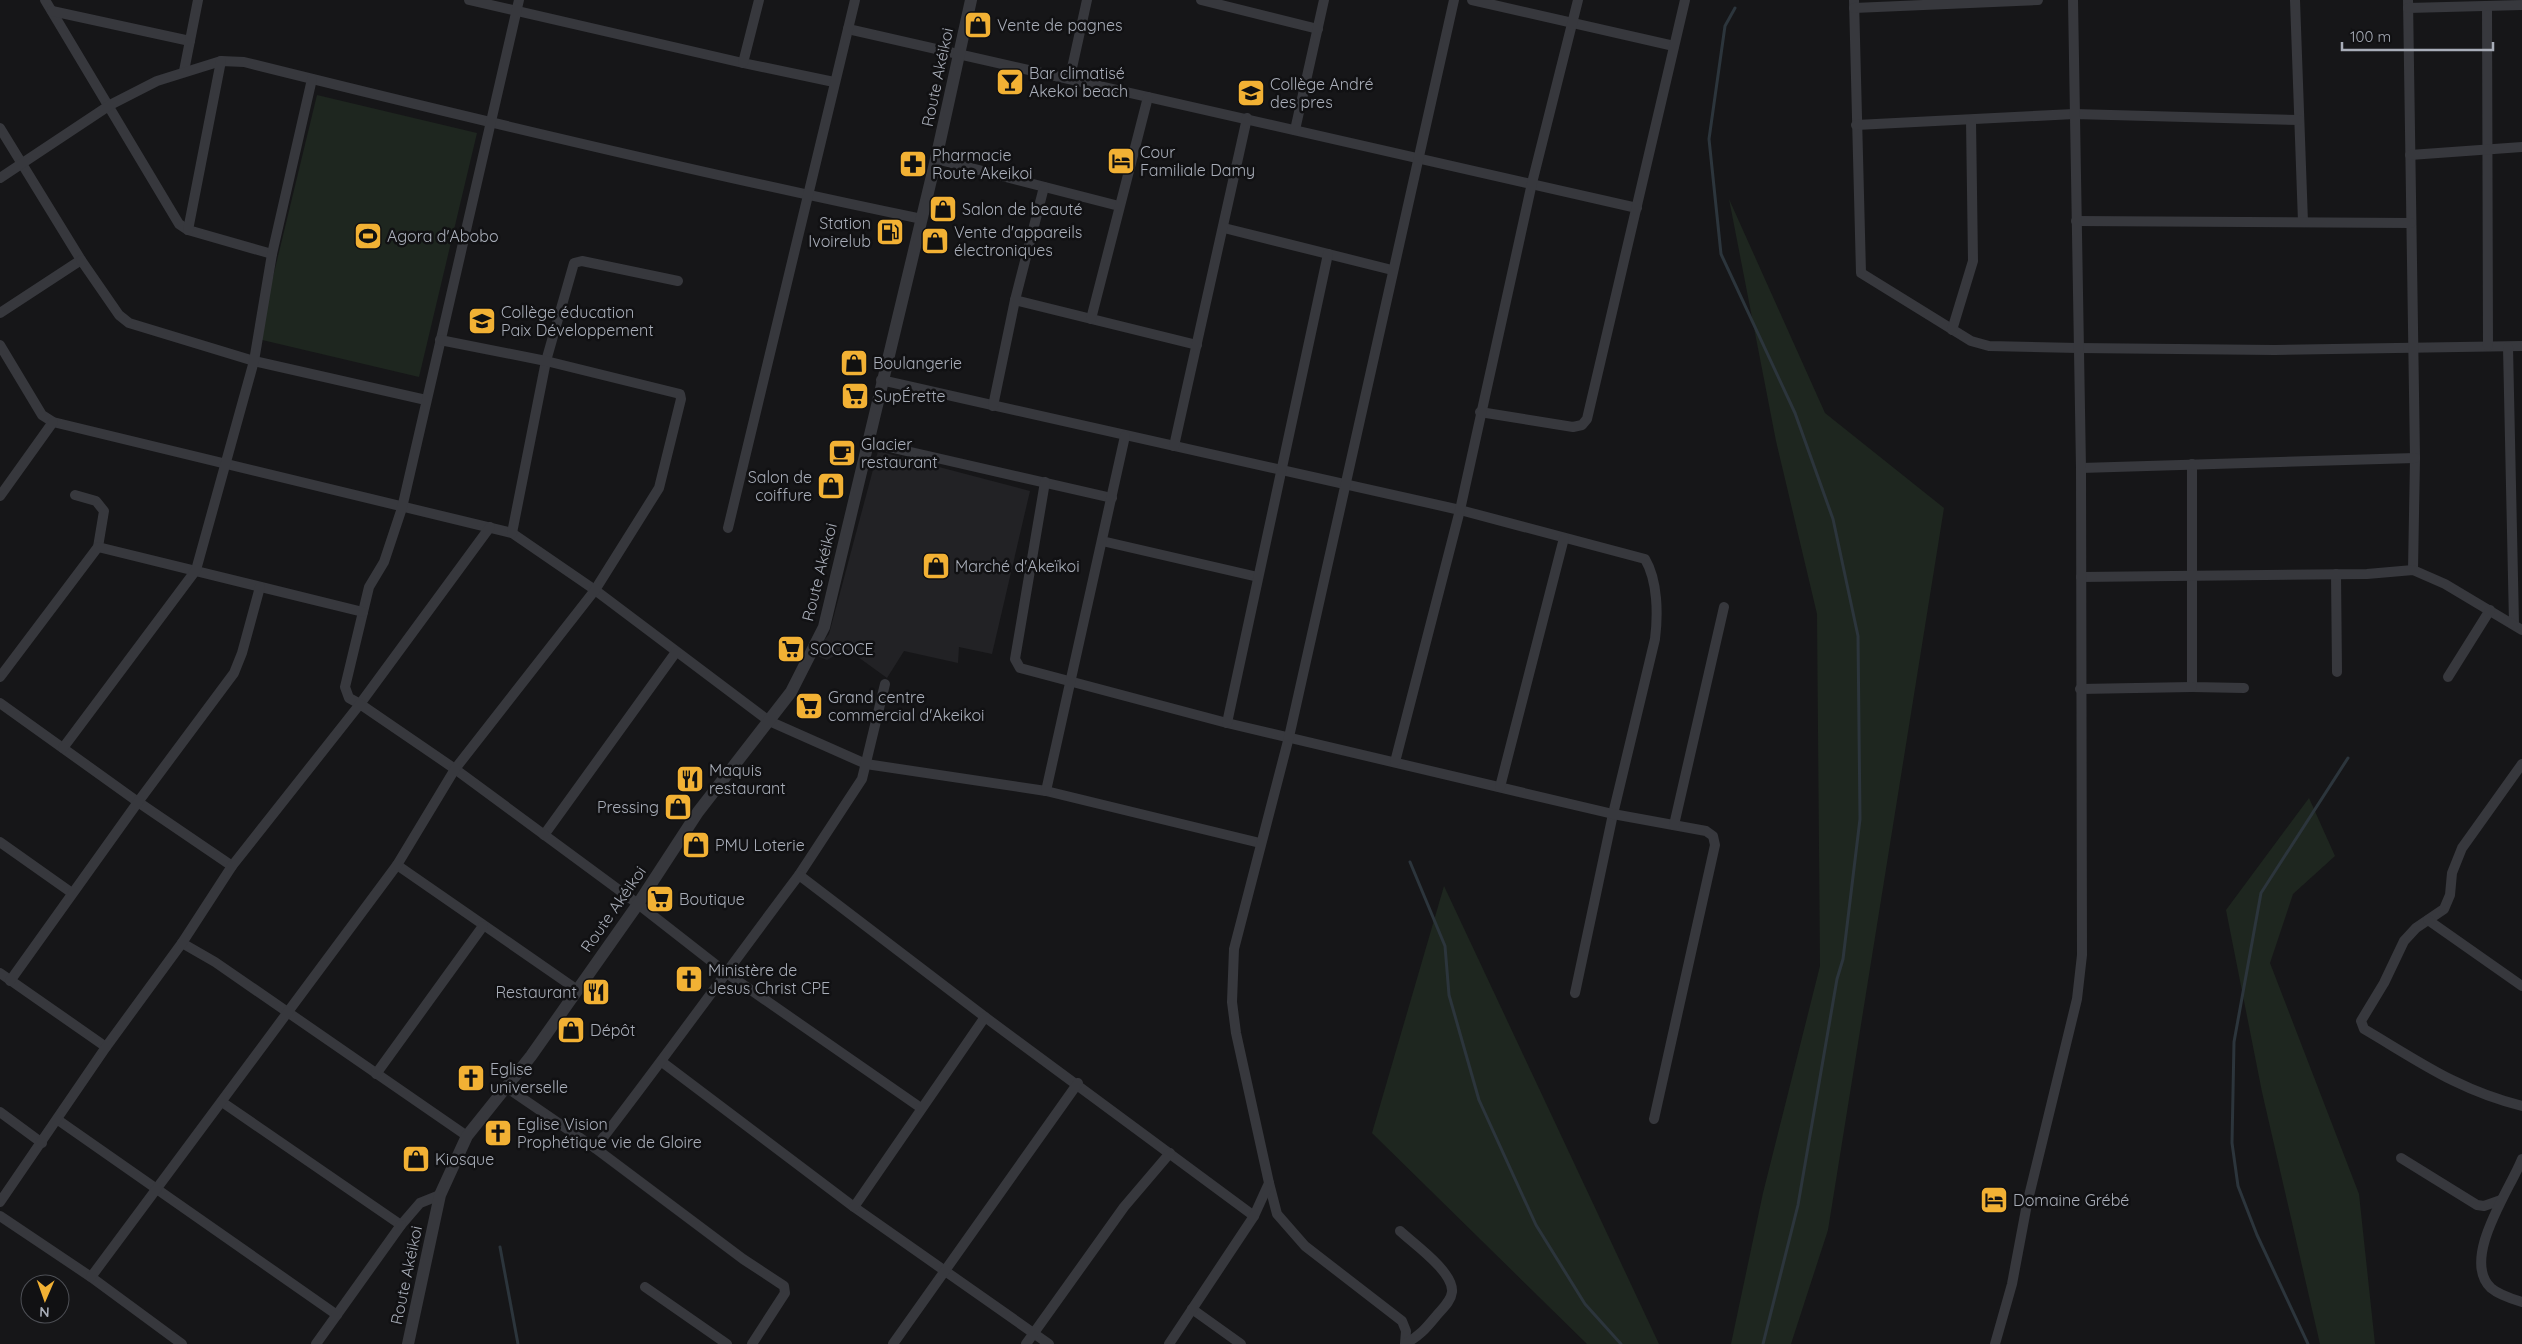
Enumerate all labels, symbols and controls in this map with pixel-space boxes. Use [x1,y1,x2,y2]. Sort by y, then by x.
shop icon: Vente de pagnes [963,10,993,40]
place label: Vente de pagnes [997,15,1123,35]
scale bar [2342,20,2493,52]
street label: Route Akéikoi [917,26,957,128]
text: 100 m [2350,27,2391,46]
place label: Bar climatisé Akekoi beach [1029,63,1128,101]
bar icon: Bar climatisé Akekoi beach [995,67,1025,97]
place label: Collège André des pres [1270,74,1374,112]
school or university icon: Collège André des pres [1236,78,1266,108]
place label: Cour Familiale Damy [1140,142,1255,180]
place label: Pharmacie Route Akeikoi [932,145,1032,183]
hotel icon: Cour Familiale Damy [1106,146,1136,176]
pharmacy icon: Pharmacie Route Akeikoi [898,149,928,179]
shop icon: Salon de beauté [928,194,958,224]
place label: Salon de beauté [962,199,1082,219]
place label: Station Ivoirelub [808,213,871,251]
fuel station icon: Station Ivoirelub [875,217,905,247]
sports icon: Agora d'Abobo [353,221,383,251]
place label: Vente d'appareils électroniques [954,222,1082,260]
place label: Agora d'Abobo [387,226,499,246]
shop icon: Vente d'appareils électroniques [920,226,950,256]
place label: Collège éducation Paix Développement [501,302,654,340]
school or university icon: Collège éducation Paix Développement [467,306,497,336]
shop icon: Boulangerie [839,348,869,378]
place label: Boulangerie [873,353,962,373]
supermarket icon: SupÉrette [840,381,870,411]
place label: SupÉrette [874,386,946,406]
place label: Glacier restaurant [861,434,938,472]
cafe icon: Glacier restaurant [827,438,857,468]
place label: Salon de coiffure [748,467,812,505]
shop icon: Salon de coiffure [816,471,846,501]
street label: Route Akéikoi [797,521,841,623]
shop icon: Marché d'Akeïkoi [921,551,951,581]
place label: Marché d'Akeïkoi [955,556,1080,576]
supermarket icon: SOCOCE [776,634,806,664]
place label: SOCOCE [810,639,874,659]
place label: Grand centre commercial d'Akeikoi [828,687,985,725]
supermarket icon: Grand centre commercial d'Akeikoi [794,691,824,721]
place label: Maquis restaurant [709,760,786,798]
restaurant icon: Maquis restaurant [675,764,705,794]
shop icon: Pressing [663,792,693,822]
place label: Pressing [597,797,659,817]
shop icon: PMU Loterie [681,830,711,860]
place label: PMU Loterie [715,835,805,855]
street label: Route Akéikoi [576,862,650,956]
supermarket icon: Boutique [645,884,675,914]
place label: Boutique [679,889,745,909]
place label: Ministère de Jesus Christ CPE [708,960,830,998]
church icon: Ministère de Jesus Christ CPE [674,964,704,994]
restaurant icon: Restaurant [581,977,611,1007]
place label: Restaurant [495,982,577,1002]
shop icon: Dépôt [556,1015,586,1045]
place label: Dépôt [590,1020,635,1040]
place label: Eglise universelle [490,1059,568,1097]
church icon: Eglise universelle [456,1063,486,1093]
place label: Eglise Vision Prophétique vie de Gloire [517,1114,702,1152]
church icon: Eglise Vision Prophétique vie de Gloire [483,1118,513,1148]
shop icon: Kiosque [401,1144,431,1174]
place label: Kiosque [435,1149,494,1169]
hotel icon: Domaine Grébé [1979,1185,2009,1215]
place label: Domaine Grébé [2013,1190,2129,1210]
street label: Route Akéikoi [386,1224,426,1326]
north arrow [20,1274,70,1324]
text: N [39,1303,50,1321]

